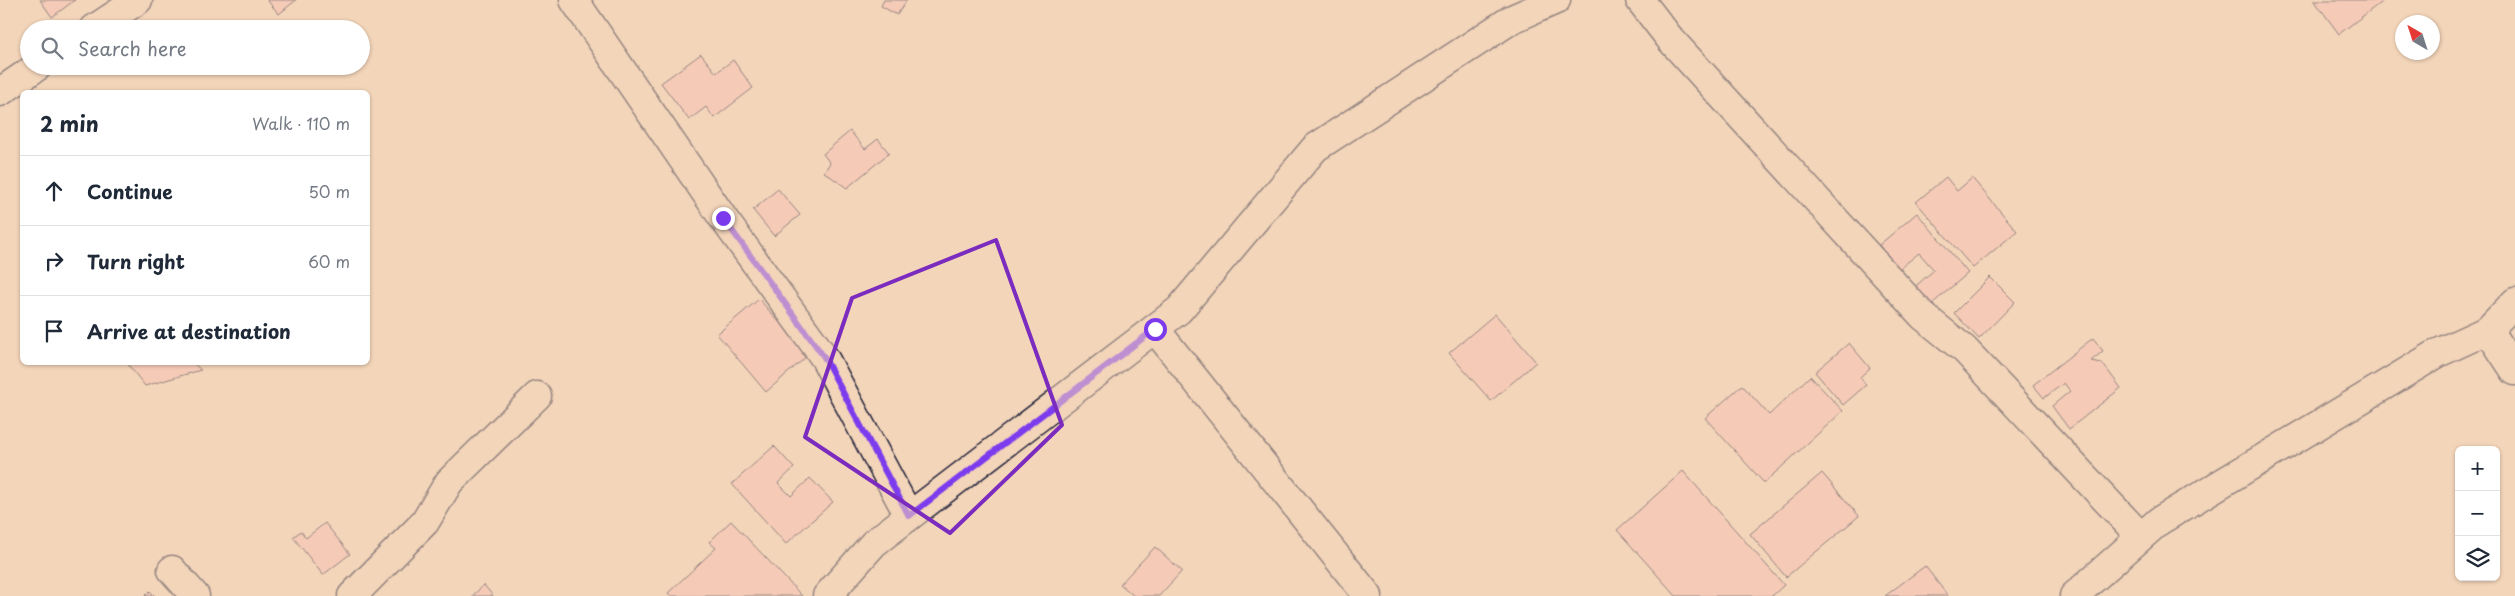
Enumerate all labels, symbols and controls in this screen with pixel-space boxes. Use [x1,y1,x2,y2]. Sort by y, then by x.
north arrow [2395,15,2440,60]
search box [20,20,370,75]
icon: search [38,34,66,62]
text: Search here [78,34,187,62]
text: 2 min [40,107,99,139]
text: Walk · 110 m [252,111,350,135]
icon: ahead [40,177,68,205]
text: Continue [87,177,173,205]
text: 50 m [309,179,350,203]
route end [712,207,735,230]
icon: right [40,247,68,275]
text: Turn right [87,247,185,275]
text: 60 m [308,249,350,273]
icon: arrive [40,317,68,345]
text: Arrive at destination [87,317,291,345]
route start [1144,318,1167,341]
map controls [2455,446,2500,581]
button: + [2455,446,2500,491]
button: − [2455,491,2500,536]
button: layers [2455,536,2500,581]

